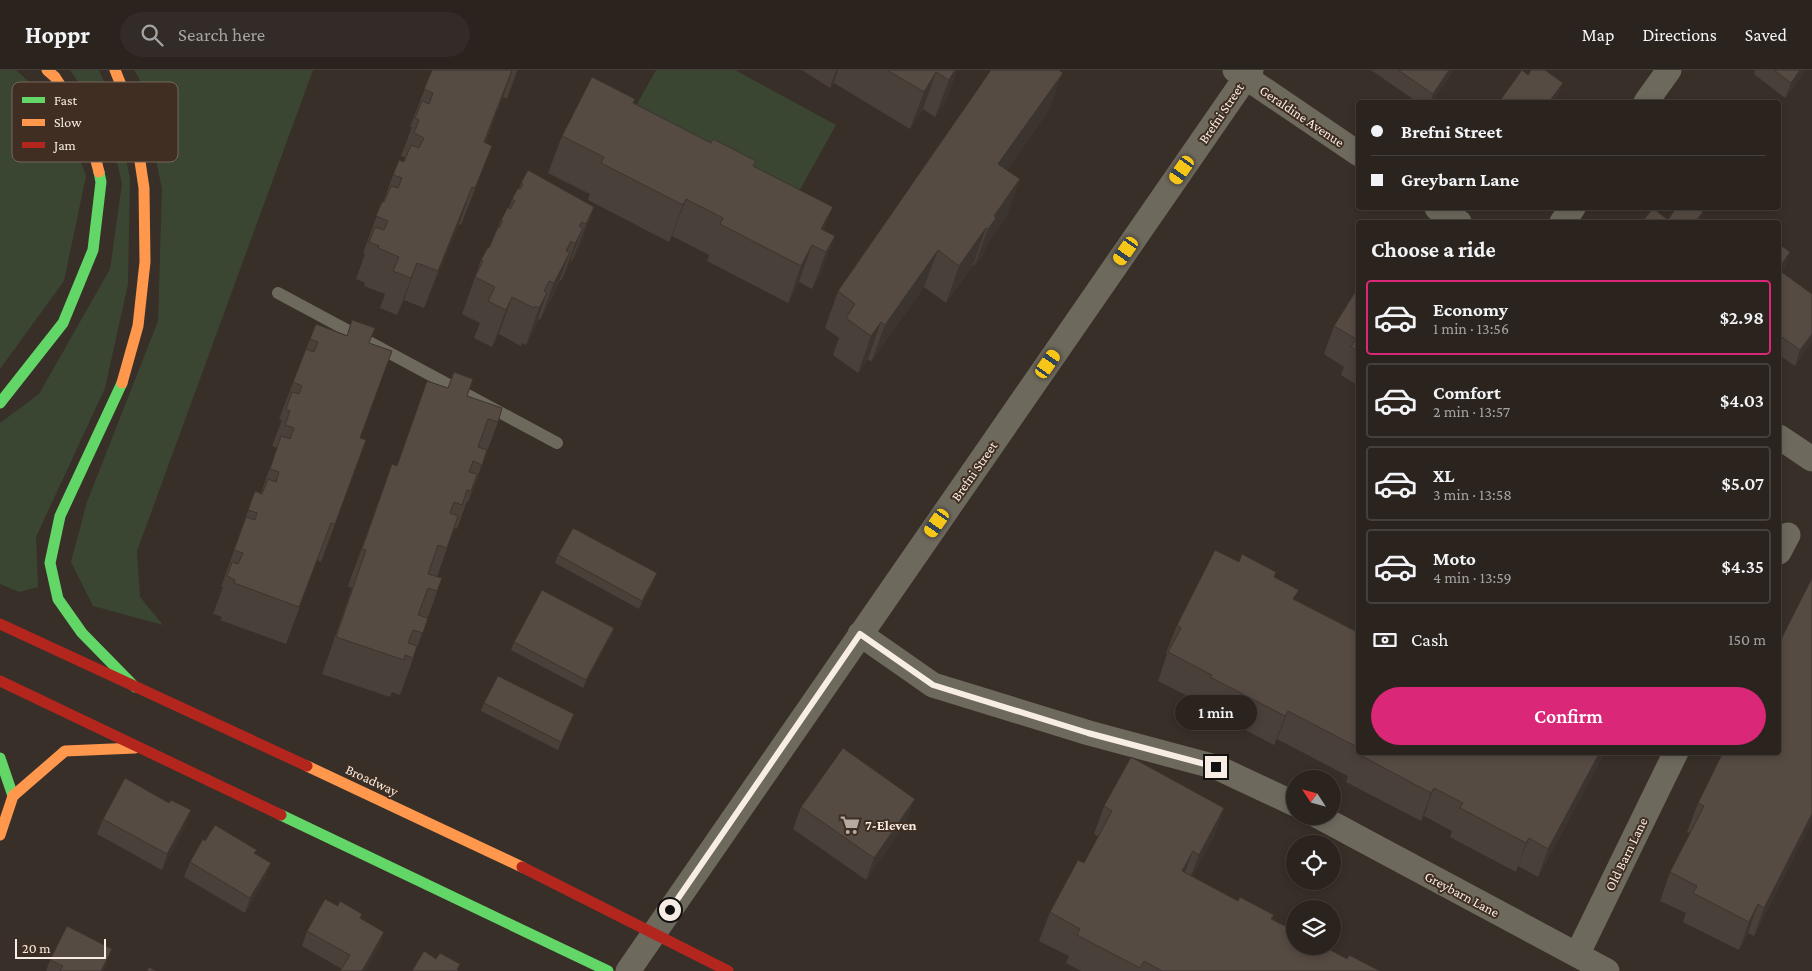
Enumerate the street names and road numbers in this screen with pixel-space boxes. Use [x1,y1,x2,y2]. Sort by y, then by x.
street label: Brefni Street [1195,80,1247,146]
street label: Geraldine Avenue [1257,82,1347,150]
street label: Brefni Street [948,438,1001,504]
street label: Broadway [343,761,401,799]
street label: Old Barn Lane [1601,815,1651,893]
street label: Greybarn Lane [1422,868,1502,920]

